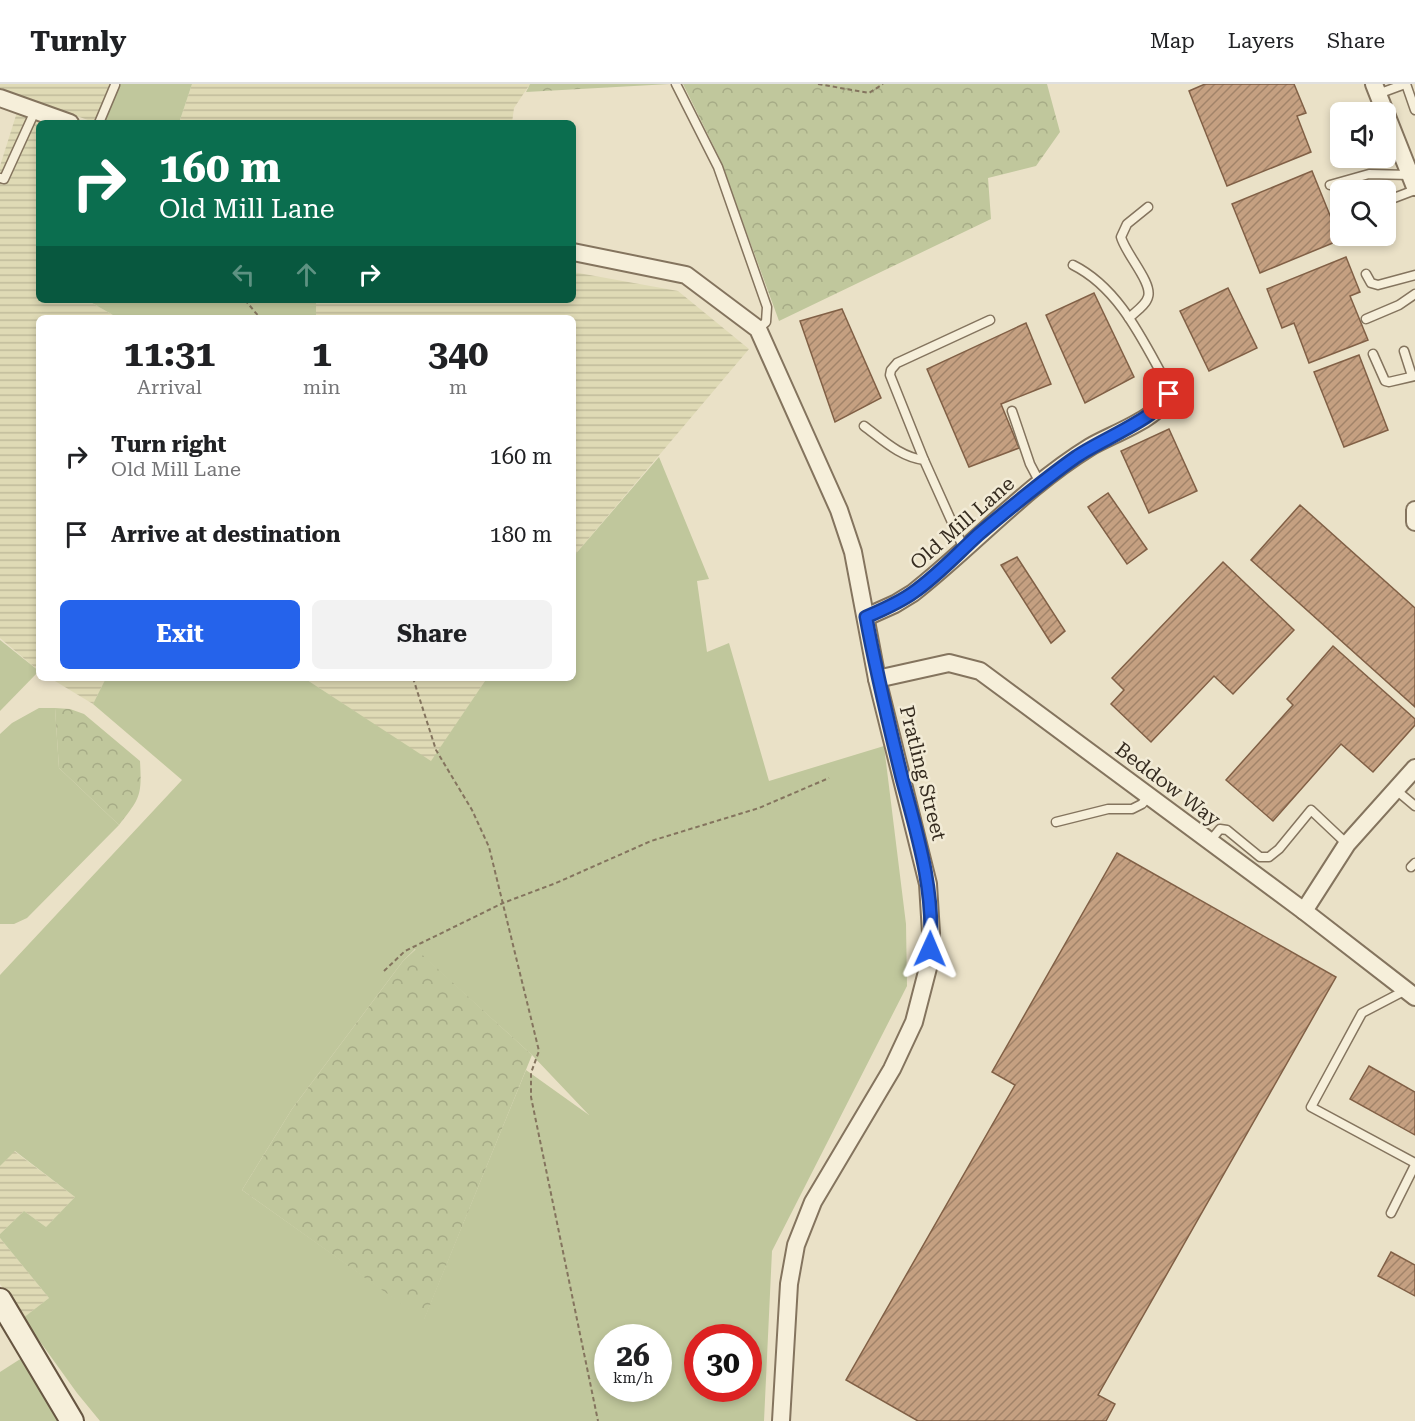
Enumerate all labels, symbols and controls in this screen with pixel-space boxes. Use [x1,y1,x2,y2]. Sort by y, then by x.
text: Turnly [30,25,126,58]
text: Map [1150,29,1195,53]
text: Layers [1228,29,1294,53]
text: Share [1327,29,1385,53]
map controls [1330,102,1396,246]
button: sound [1330,102,1396,168]
text: 160 m [159,143,281,192]
icon: right [60,144,138,222]
button: search [1330,180,1396,246]
text: Old Mill Lane [159,193,335,225]
icon: left [227,258,260,291]
icon: ahead [290,258,323,291]
icon: right [353,258,386,291]
text: 11:31 [124,333,215,375]
text: 1 [312,333,332,375]
text: 340 [428,333,488,375]
pin [1143,368,1194,419]
text: Arrival [137,375,202,399]
text: min [303,375,340,399]
text: m [449,375,467,399]
icon: arrive [1152,377,1185,410]
text: Turn right [111,432,226,457]
icon: right [60,440,93,473]
text: 160 m [489,444,552,469]
text: Old Mill Lane [111,457,241,481]
street label: Old Mill Lane [905,471,1019,575]
icon: arrive [60,518,93,551]
text: Arrive at destination [111,522,340,547]
text: 180 m [489,522,552,547]
button: Exit [60,600,300,669]
button: Share [312,600,552,669]
street label: Pratling Street [895,703,952,844]
street label: Beddow Way [1111,737,1225,831]
position arrow [898,917,962,981]
speed limit sign: 30 [684,1324,762,1402]
text: 26 [616,1338,650,1373]
text: km/h [613,1369,653,1387]

